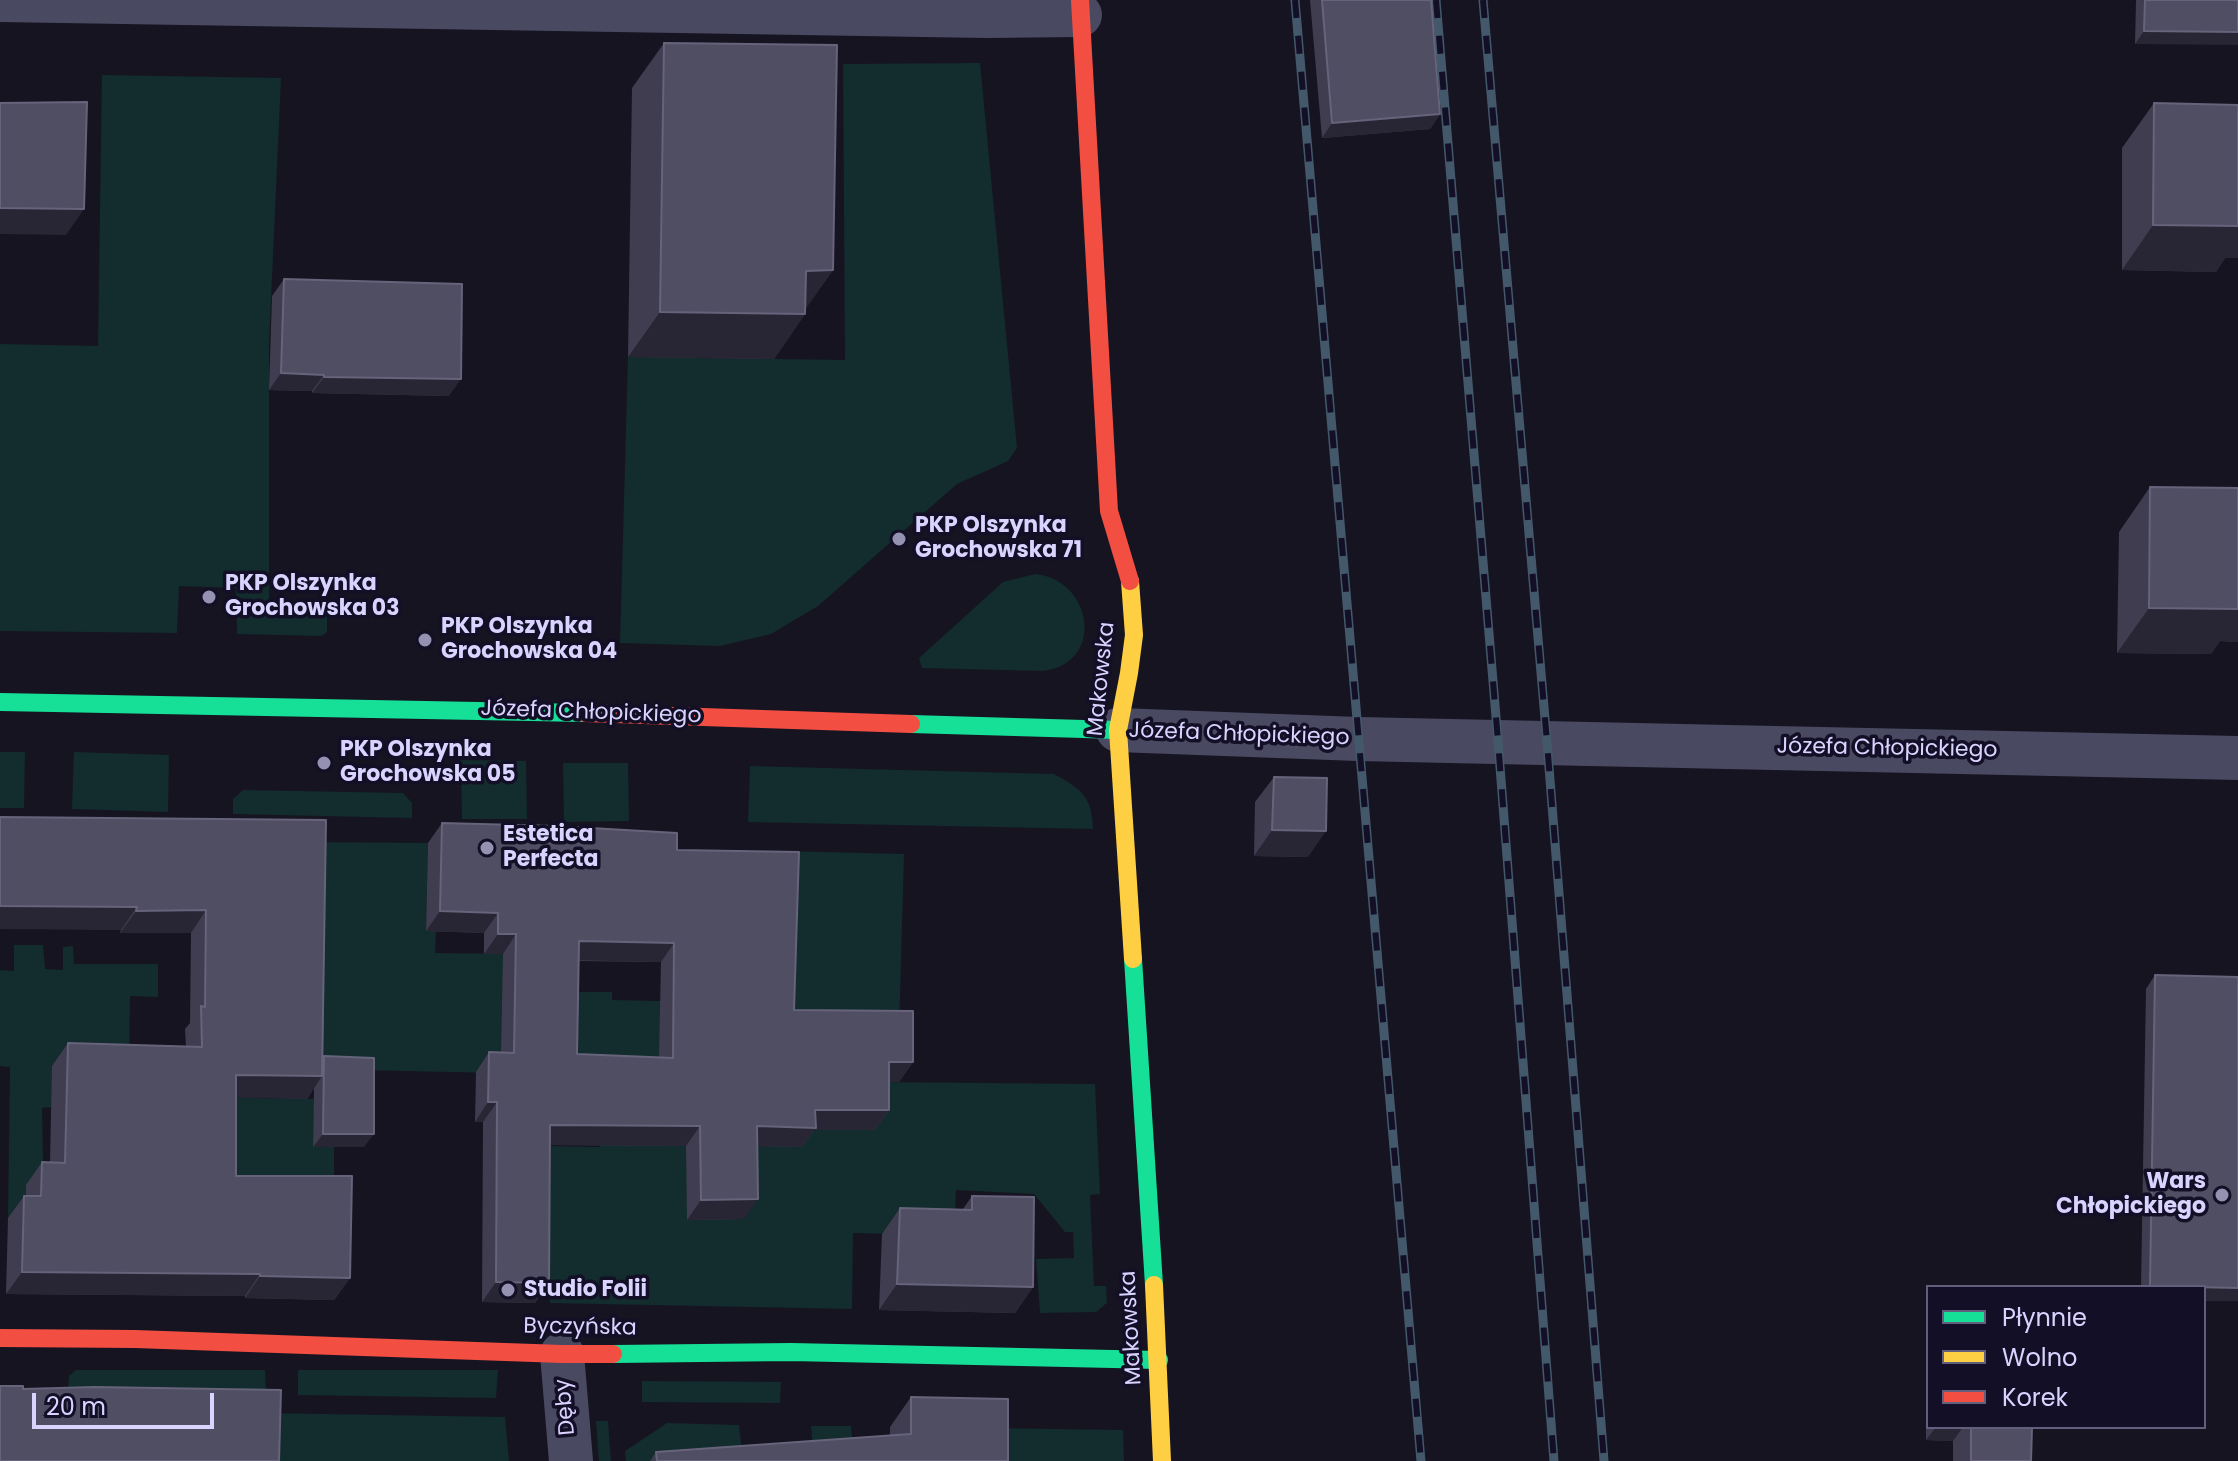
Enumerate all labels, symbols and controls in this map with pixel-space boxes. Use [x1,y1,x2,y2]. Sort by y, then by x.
place label: PKP Olszynka Grochowska 71 [915,513,1082,564]
marker: PKP Olszynka Grochowska 71 [890,530,908,548]
place label: PKP Olszynka Grochowska 03 [225,571,400,622]
marker: PKP Olszynka Grochowska 03 [200,588,218,606]
place label: PKP Olszynka Grochowska 04 [441,614,617,666]
street label: Makowska [1083,620,1121,738]
marker: PKP Olszynka Grochowska 04 [416,631,434,649]
street label: Józefa Chłopickiego [480,696,702,730]
street label: Józefa Chłopickiego [1128,718,1350,752]
street label: Józefa Chłopickiego [1776,734,1998,764]
place label: PKP Olszynka Grochowska 05 [340,737,516,788]
marker: PKP Olszynka Grochowska 05 [315,754,333,772]
place label: Estetica Perfecta [503,822,598,874]
marker: Estetica Perfecta [478,839,496,857]
place label: Wars Chłopickiego [2056,1169,2206,1220]
marker: Wars Chłopickiego [2213,1186,2231,1204]
street label: Makowska [1116,1270,1148,1386]
place label: Studio Folii [524,1277,647,1303]
marker: Studio Folii [499,1281,517,1299]
legend [1926,1285,2206,1429]
text: Płynnie [2002,1301,2087,1334]
street label: Byczyńska [523,1314,637,1342]
text: Wolno [2002,1341,2077,1374]
scale bar [36,1377,218,1427]
street label: Dęby [550,1378,582,1436]
text: Korek [2002,1381,2068,1414]
text: 20 m [46,1390,106,1423]

